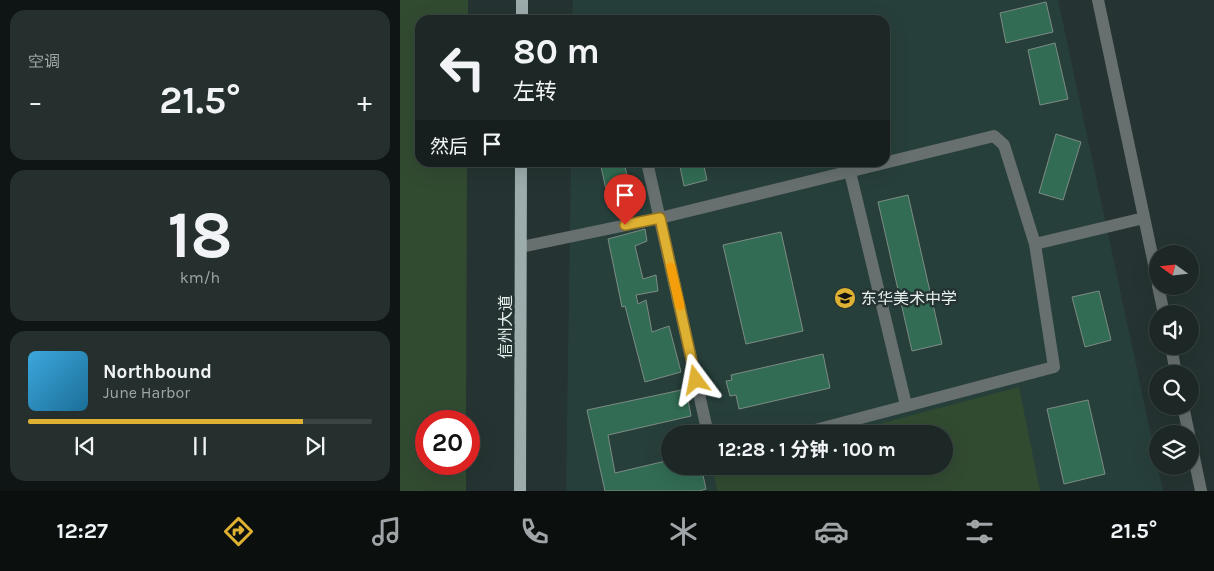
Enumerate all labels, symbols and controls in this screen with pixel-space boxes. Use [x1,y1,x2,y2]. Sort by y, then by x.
text: 80 m [513,31,600,72]
icon: left [430,35,495,100]
text: 空调 [28,52,60,71]
text: 21.5° [159,78,241,123]
text: 左转 [513,79,557,105]
text: − [28,85,43,118]
text: + [357,85,372,118]
icon: arrive [478,130,506,158]
text: 然后 [430,136,468,158]
pin [604,174,646,225]
icon: arrive [611,181,639,209]
text: 18 [167,197,233,273]
north arrow [1149,245,1199,295]
map controls [1149,245,1199,475]
text: km/h [180,268,220,287]
school or university icon: 东华美术中学 [833,286,857,310]
place label: 东华美术中学 [861,289,957,308]
street label: 信州大道 [496,295,515,359]
button: sound [1149,305,1199,355]
position arrow [669,353,721,405]
text: Northbound [103,361,212,383]
button: search [1149,365,1199,415]
text: June Harbor [103,383,190,402]
speed limit sign: 20 [415,410,480,475]
button: layers [1149,425,1199,475]
icon: previous [71,432,99,460]
icon: pause [186,432,214,460]
icon: next [301,432,329,460]
text: 12:28 · 1 分钟 · 100 m [718,439,896,461]
icon: directions [221,514,256,549]
icon: music [369,514,404,549]
icon: phone [517,514,552,549]
icon: climate [666,514,701,549]
icon: car [814,514,849,549]
icon: filters [962,514,997,549]
text: 12:27 [57,518,108,544]
text: 21.5° [1110,518,1157,544]

